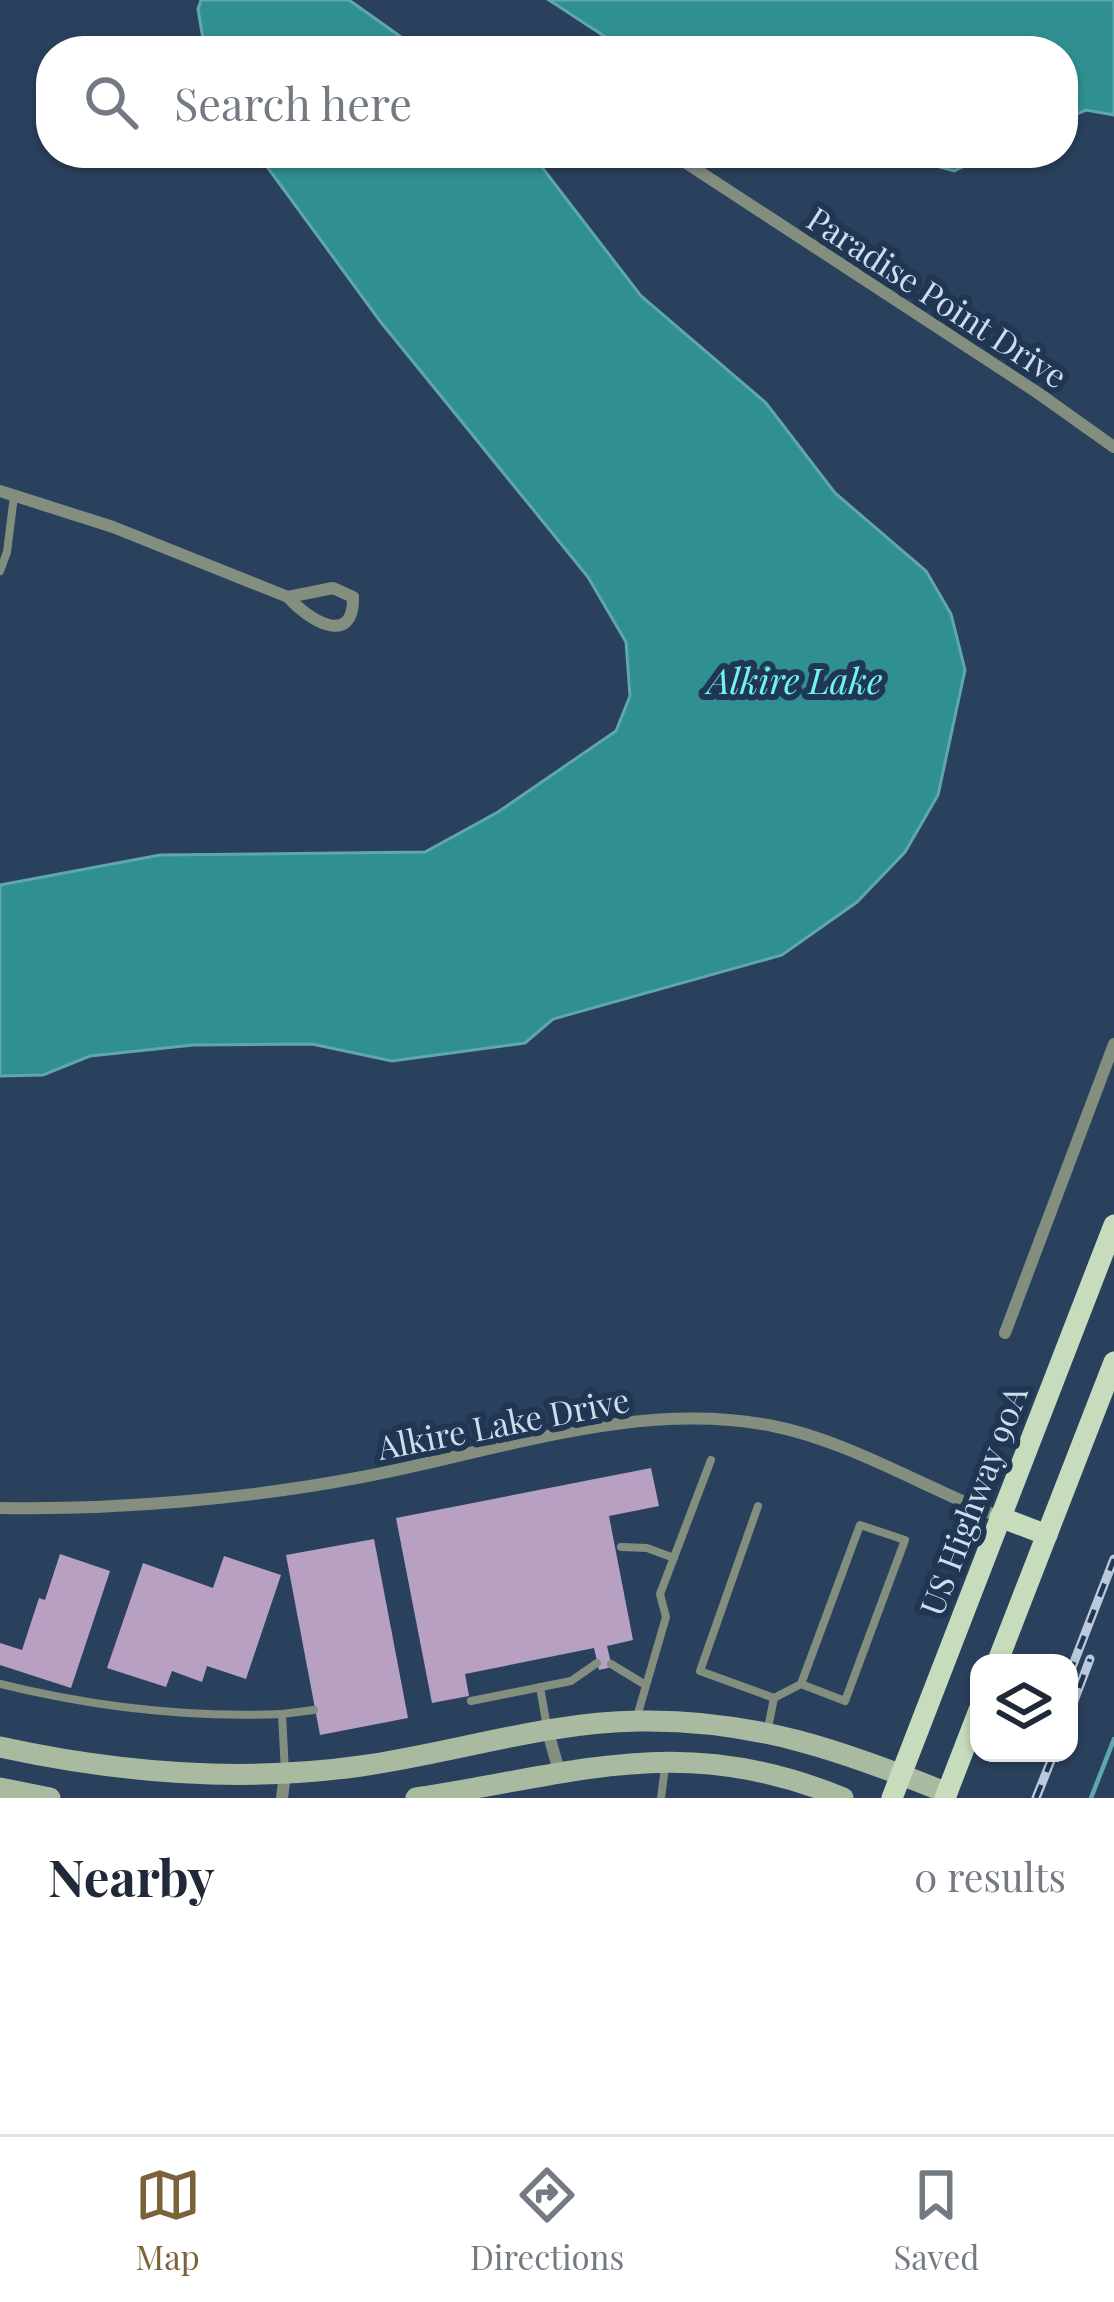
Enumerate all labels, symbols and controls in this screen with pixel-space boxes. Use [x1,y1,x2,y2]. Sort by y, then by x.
search box [36,36,1078,168]
icon: search [78,69,144,135]
text: Search here [174,72,412,132]
street label: Paradise Point Drive [800,195,1076,397]
water label: Alkire Lake [703,655,883,703]
street label: Alkire Lake Drive [372,1376,633,1468]
street label: US Highway 90A [908,1379,1036,1621]
map controls [970,1654,1078,1762]
button: layers [970,1654,1078,1762]
text: Nearby [48,1842,214,1910]
text: 0 results [914,1850,1066,1902]
tab: Map [135,2162,201,2278]
tab: Directions [470,2162,624,2278]
tab: Saved [894,2162,979,2278]

